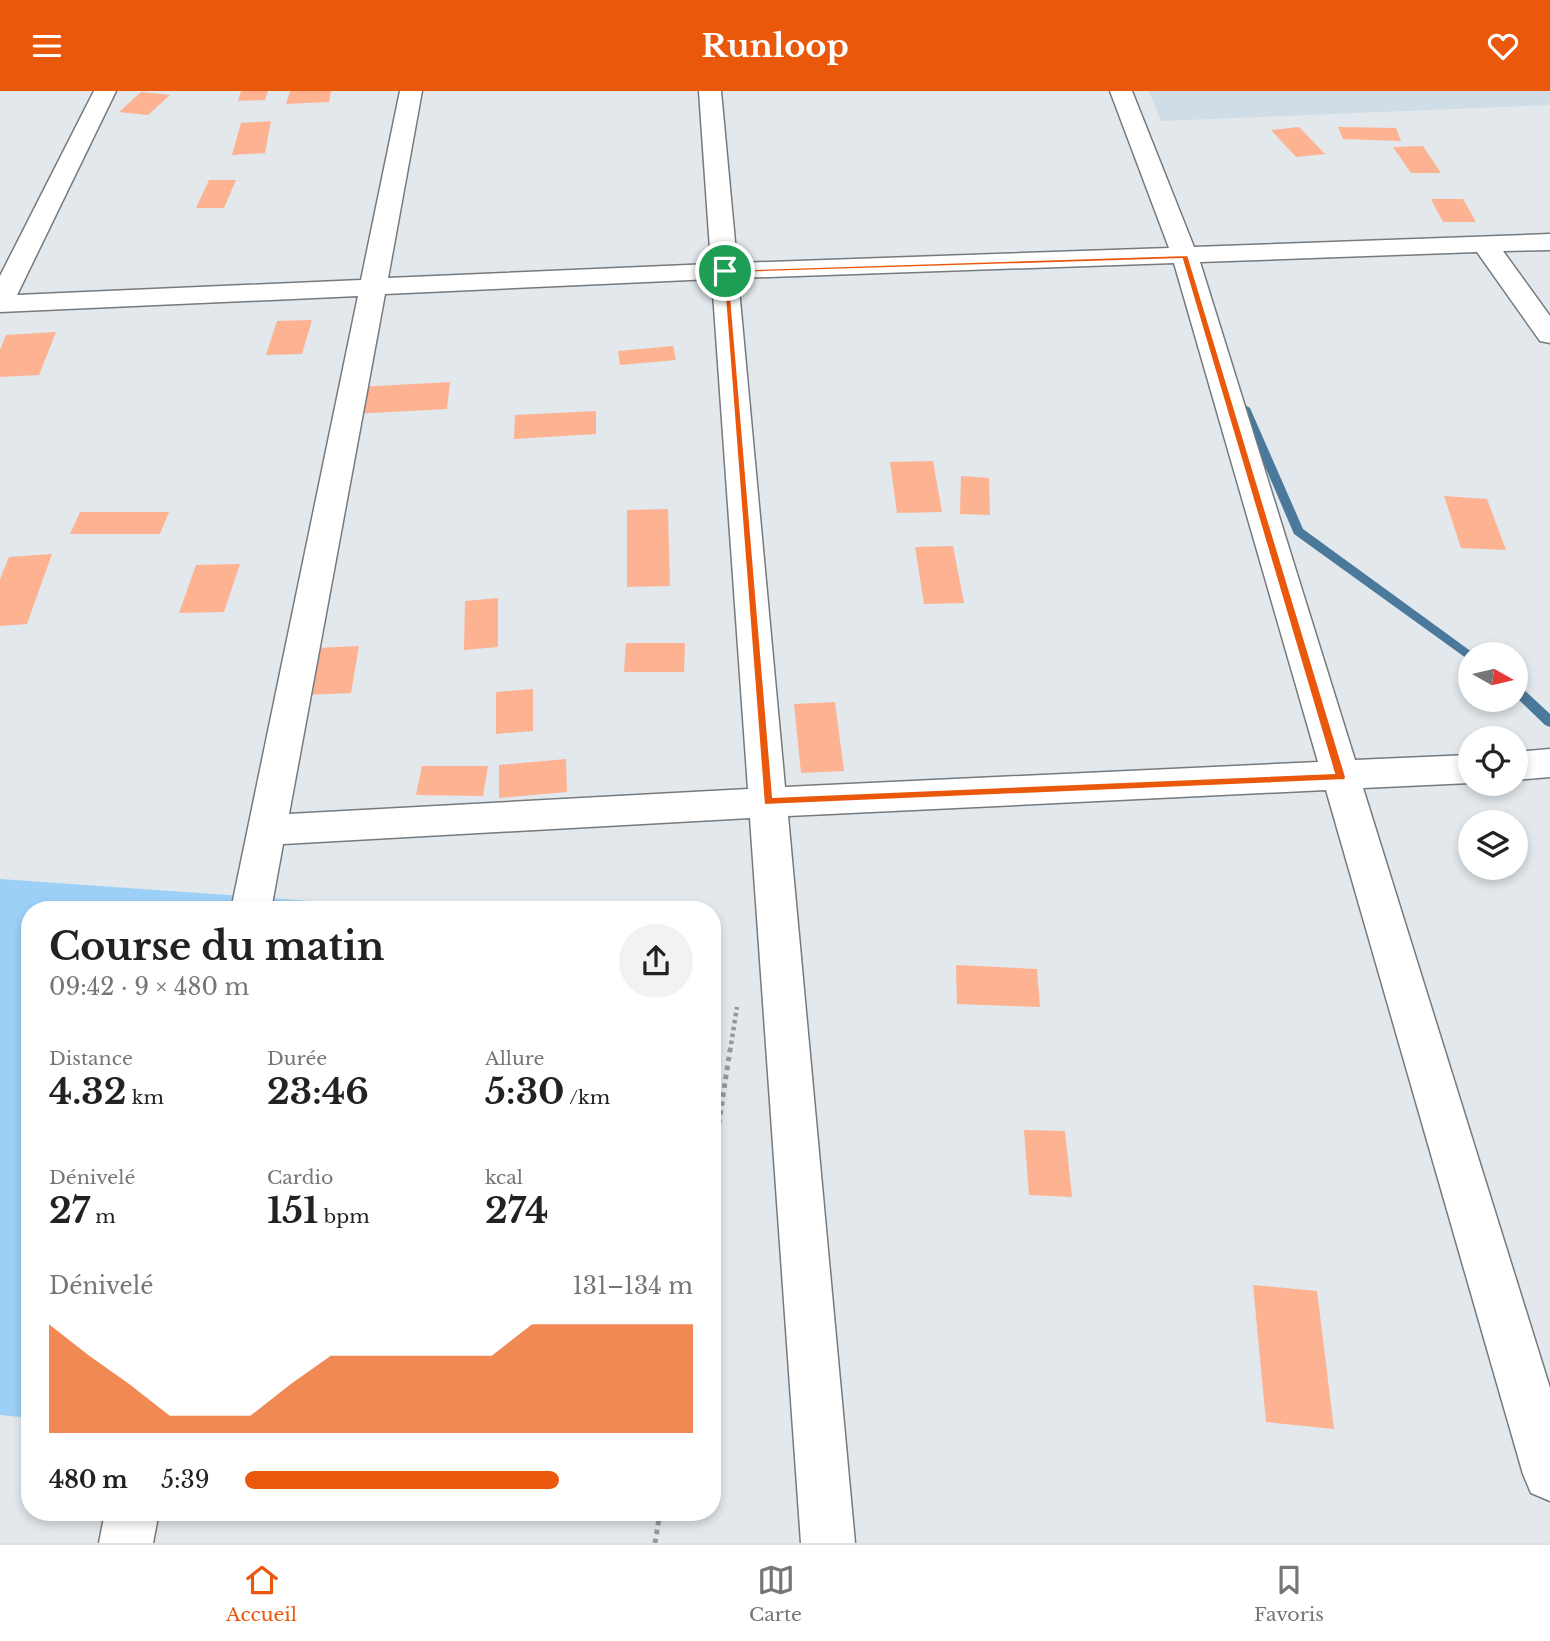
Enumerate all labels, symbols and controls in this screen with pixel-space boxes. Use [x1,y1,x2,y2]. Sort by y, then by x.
text: Runloop [701,26,849,66]
icon: menu [28,27,66,65]
icon: heart [1484,27,1522,65]
pin [695,241,755,301]
icon: arrive [706,252,744,290]
north arrow [1458,642,1528,712]
map controls [1458,642,1528,880]
button: locate [1458,726,1528,796]
button: layers [1458,810,1528,880]
text: Course du matin [49,923,384,970]
button: share [619,924,693,998]
text: 09:42 · 9 × 480 m [49,973,249,1001]
text: Distance [49,1047,133,1070]
text: Durée [267,1047,327,1070]
text: Allure [485,1047,545,1070]
text: 4.32 [49,1070,126,1113]
text: 23:46 [267,1070,369,1113]
text: 5:30 [485,1070,565,1113]
text: km [126,1086,164,1109]
text: /km [565,1086,610,1109]
text: Dénivelé [49,1166,135,1189]
text: Cardio [267,1166,333,1189]
text: kcal [485,1166,523,1189]
text: 27 [49,1189,90,1232]
text: 151 [267,1189,318,1232]
text: 274 [485,1189,548,1232]
text: m [90,1205,116,1228]
text: bpm [318,1205,370,1228]
text: Dénivelé [49,1272,153,1300]
text: 131–134 m [573,1272,693,1300]
text: 480 m [49,1466,128,1494]
text: 5:39 [161,1466,210,1494]
tab: Accueil [226,1561,297,1626]
tab: Carte [749,1561,802,1626]
tab: Favoris [1254,1561,1324,1626]

